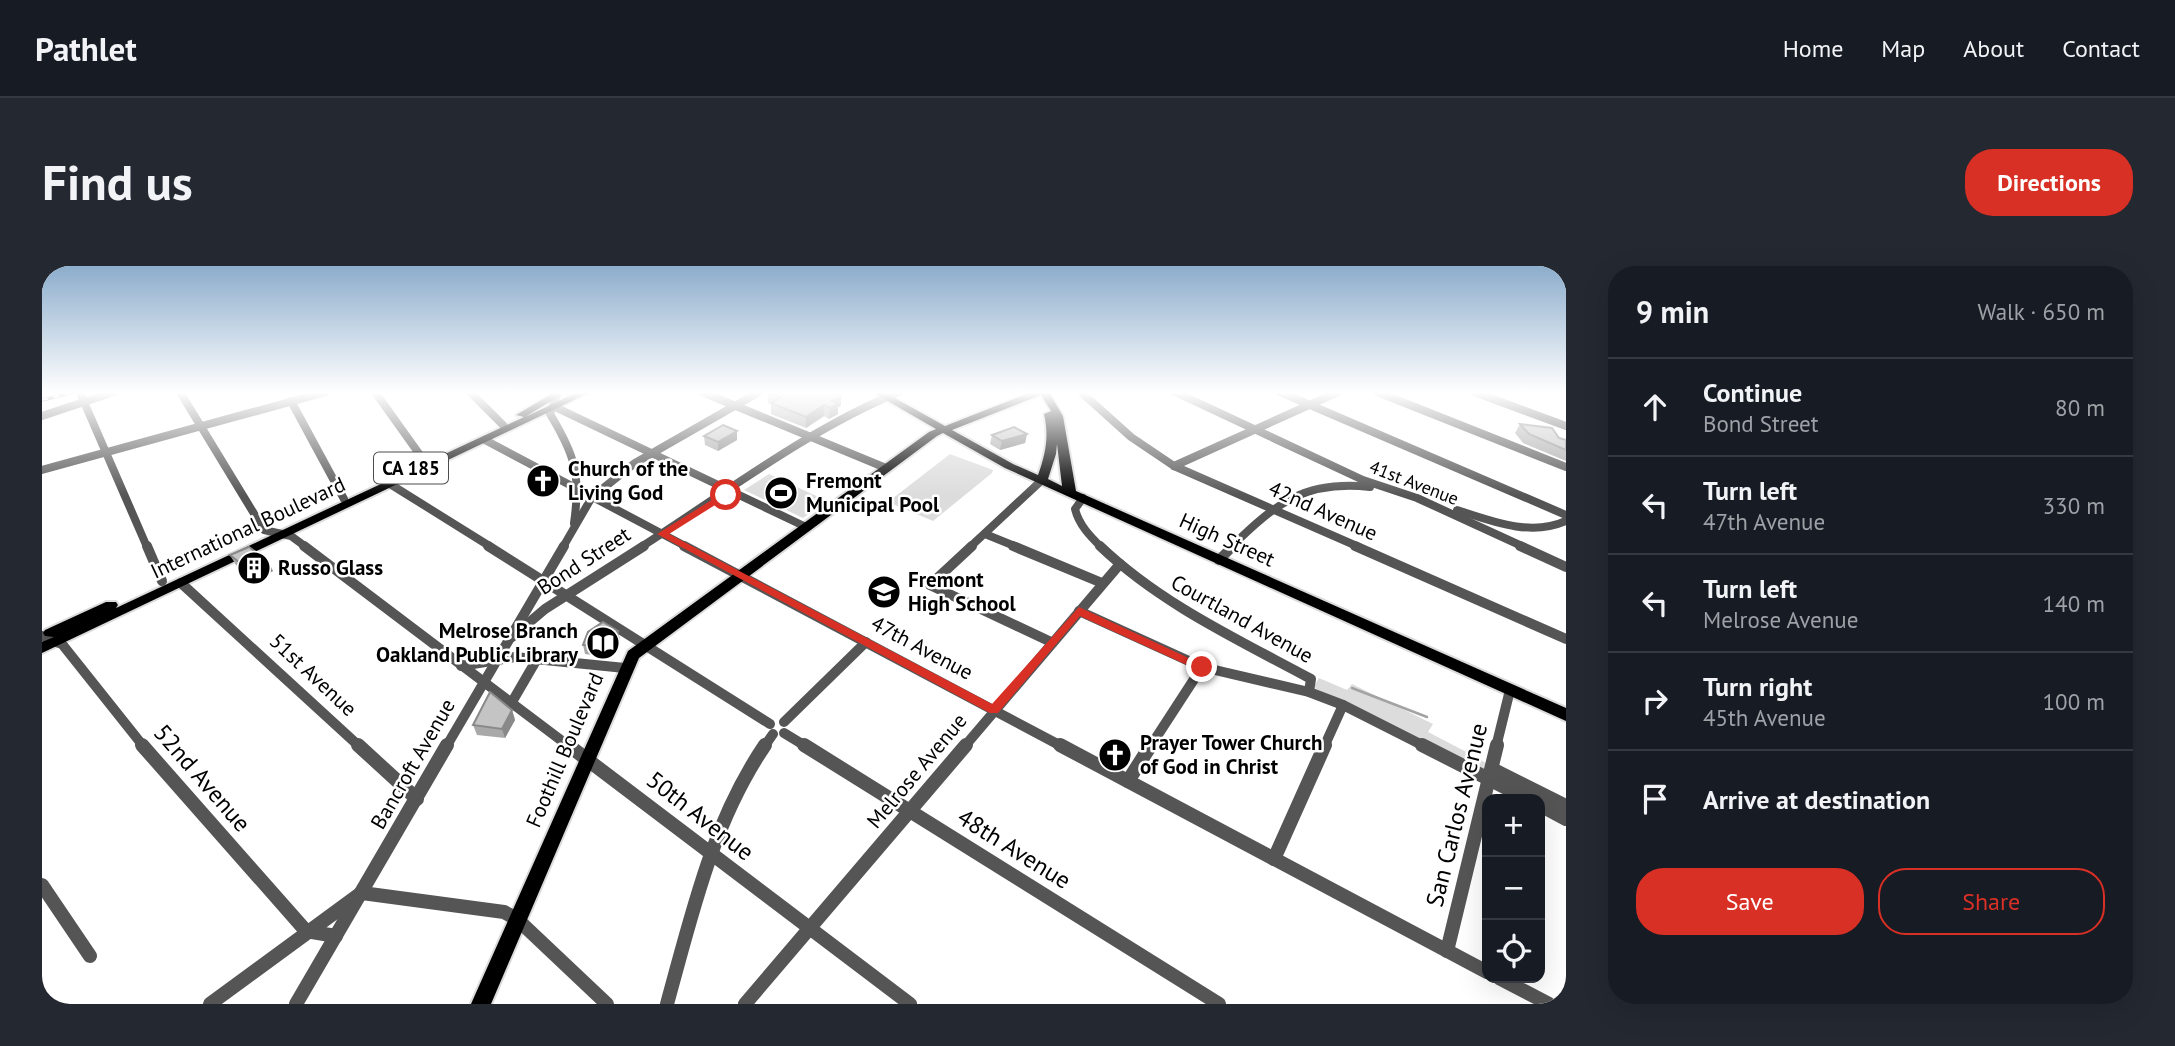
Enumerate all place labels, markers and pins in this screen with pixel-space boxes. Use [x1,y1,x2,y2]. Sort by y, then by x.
place label: Church of the Living God [568,455,688,506]
church icon: Church of the Living God [524,462,562,500]
place label: Fremont Municipal Pool [806,467,940,518]
sports icon: Fremont Municipal Pool [762,474,800,512]
building icon: Russo Glass [235,549,273,587]
place label: Russo Glass [278,554,383,581]
place label: Fremont High School [908,566,1017,617]
school or university icon: Fremont High School [865,573,903,611]
place label: Melrose Branch Oakland Public Library [376,617,579,668]
library icon: Melrose Branch Oakland Public Library [584,624,622,662]
place label: Prayer Tower Church of God in Christ [1140,729,1322,780]
church icon: Prayer Tower Church of God in Christ [1096,736,1134,774]

